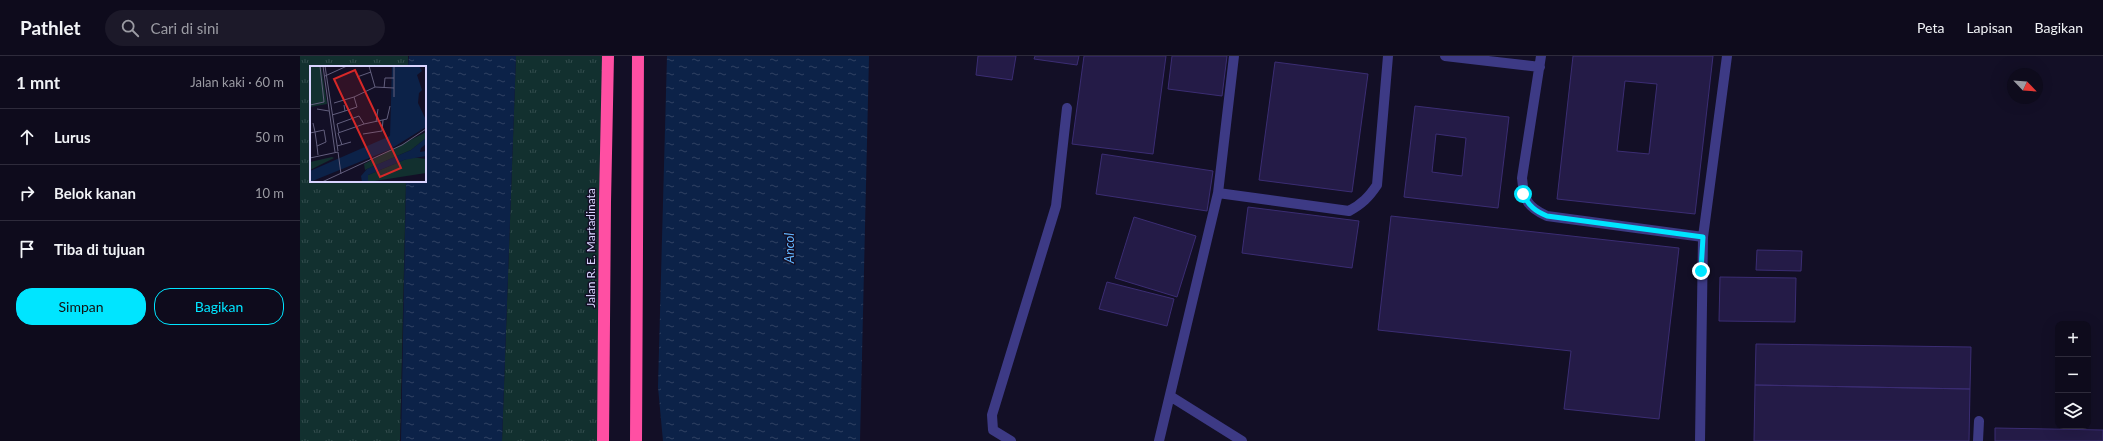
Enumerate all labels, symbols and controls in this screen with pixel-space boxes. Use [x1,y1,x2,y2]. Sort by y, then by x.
search box [105,10,385,46]
text: Pathlet [20,16,81,39]
icon: search [119,17,141,39]
text: Cari di sini [151,19,219,37]
text: Peta [1917,19,1944,36]
text: Lapisan [1966,19,2013,36]
text: Bagikan [2035,19,2083,36]
inset map [310,66,426,182]
north arrow [2007,68,2043,104]
text: 1 mnt [16,72,60,93]
text: Jalan kaki · 60 m [190,74,284,90]
icon: ahead [16,126,38,148]
text: Lurus [54,128,91,146]
text: 50 m [255,129,284,145]
icon: right [16,182,38,204]
text: Belok kanan [54,184,136,202]
text: 10 m [255,185,284,201]
route start [1514,185,1532,203]
street label: Jalan R. E. Martadinata [583,188,598,308]
water label: Ancol [781,233,797,264]
icon: arrive [16,238,38,260]
text: Tiba di tujuan [54,240,145,258]
route end [1692,262,1710,280]
button: Simpan [16,288,146,325]
button: Bagikan [154,288,284,325]
map controls [2055,321,2091,429]
button: + [2055,321,2091,357]
button: − [2055,357,2091,393]
button: layers [2055,393,2091,429]

